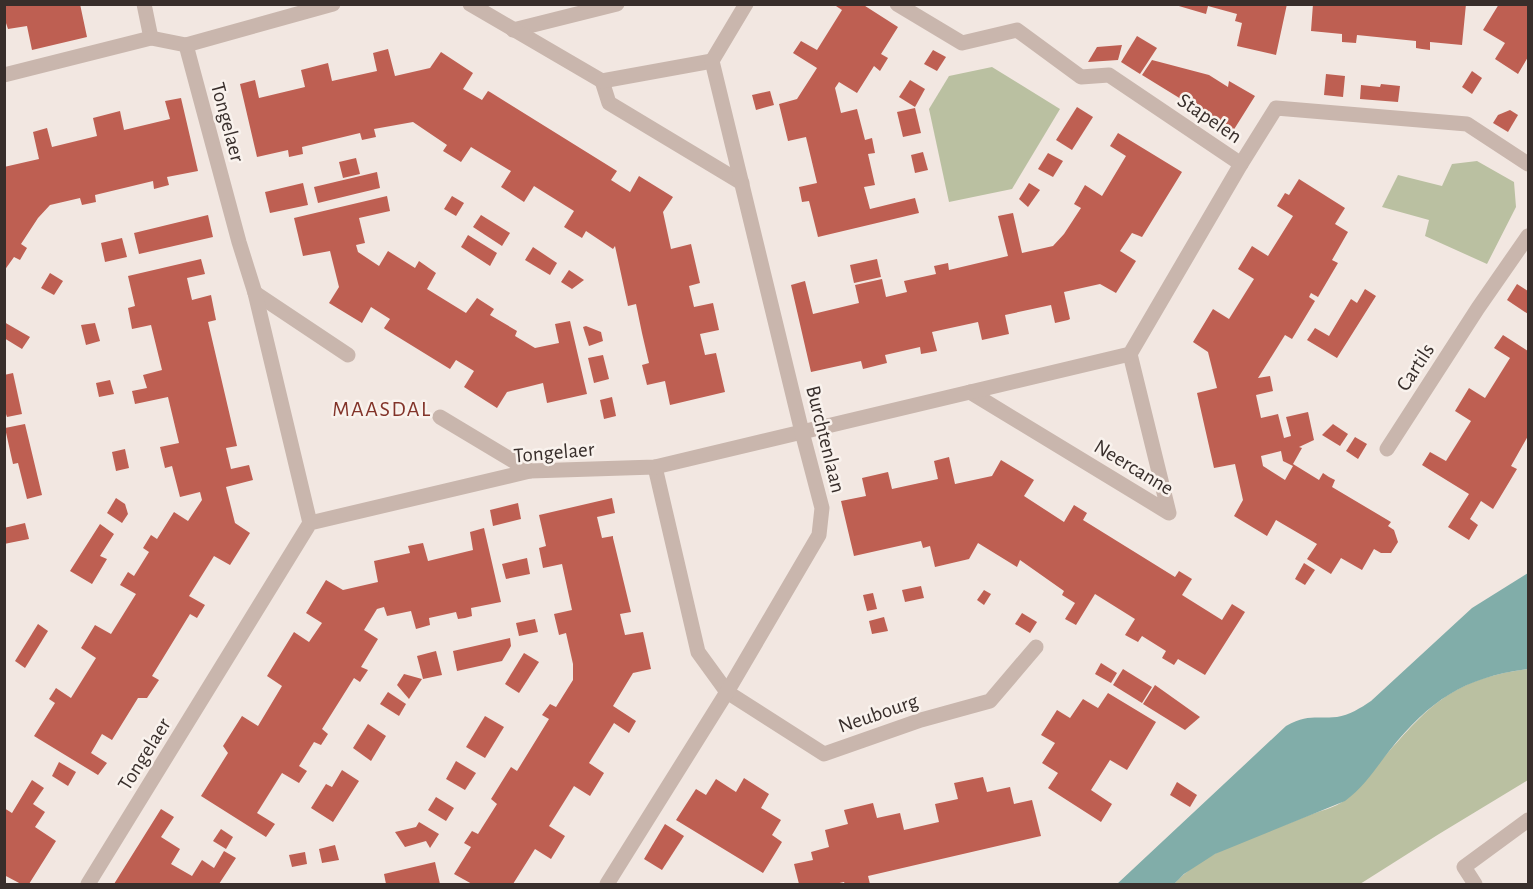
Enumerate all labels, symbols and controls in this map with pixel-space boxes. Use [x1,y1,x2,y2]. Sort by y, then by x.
street label: Tongelaer [207,80,248,164]
street label: Stapelen [1174,89,1246,147]
street label: Cartils [1392,340,1438,395]
street label: Burchtenlaan [802,383,849,495]
district label: MAASDAL [332,398,432,420]
street label: Neercanne [1090,436,1177,499]
street label: Tongelaer [513,438,596,466]
street label: Neubourg [836,690,922,737]
street label: Tongelaer [114,714,175,794]

